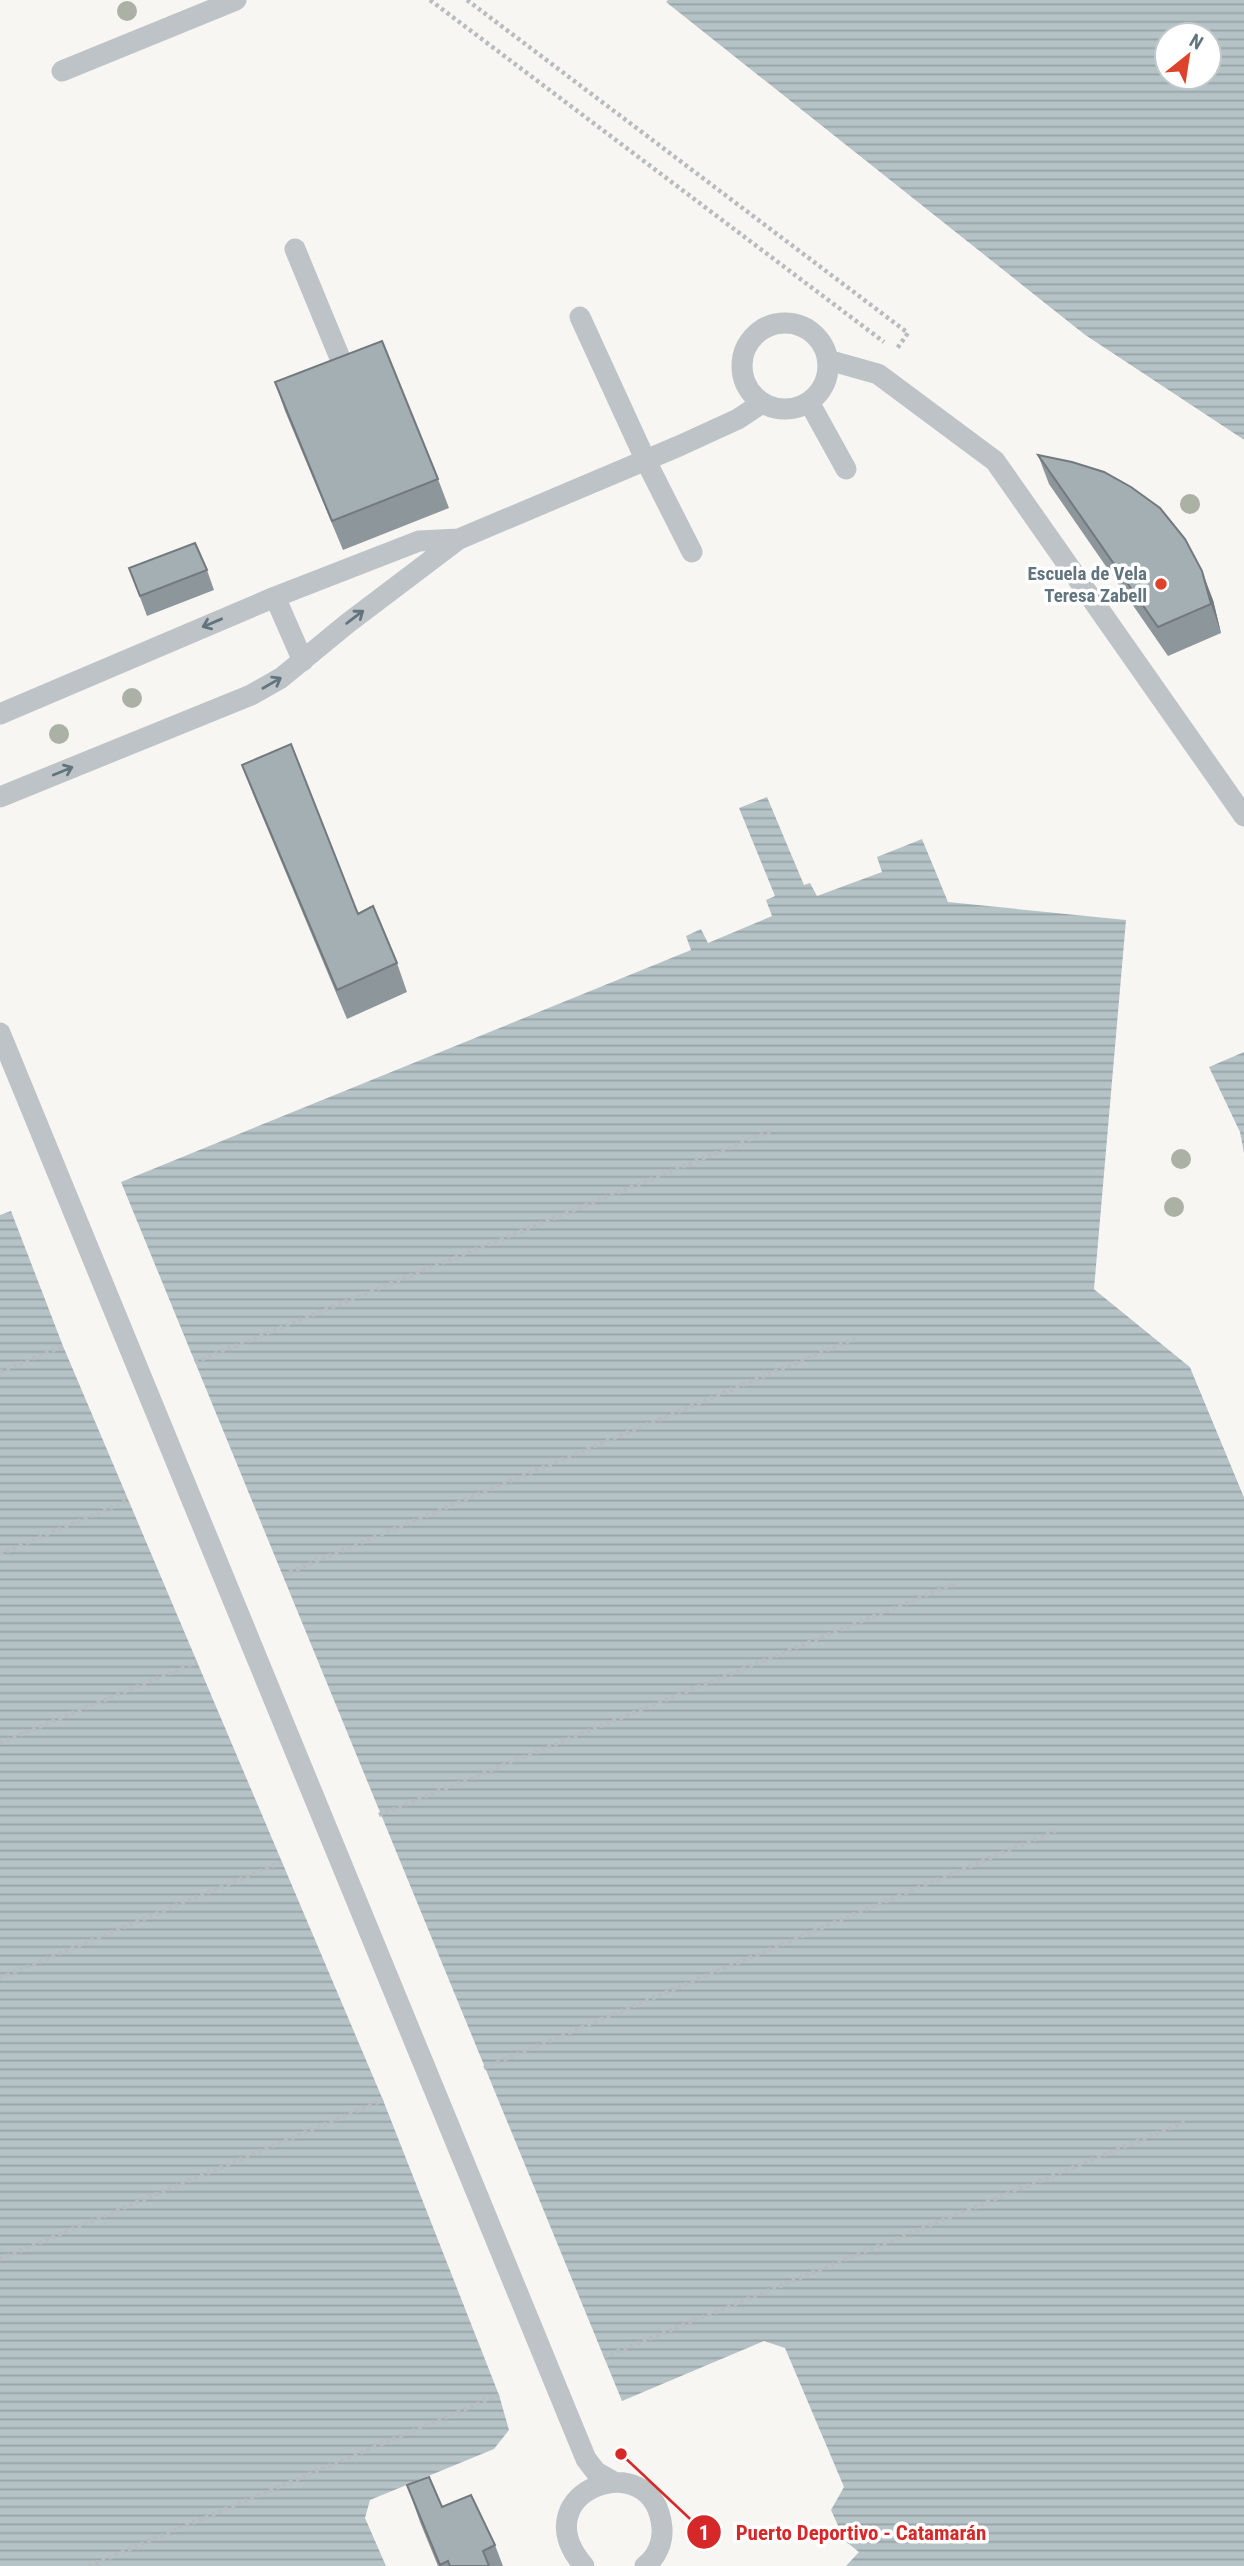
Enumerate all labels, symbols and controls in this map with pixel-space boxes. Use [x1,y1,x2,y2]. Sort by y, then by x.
north arrow [1153,21,1223,91]
text: N [1185,29,1207,55]
place label: Escuela de Vela Teresa Zabell [1027,562,1147,607]
marker: Escuela de Vela Teresa Zabell [1153,576,1169,592]
one-way arrow [345,610,364,625]
one-way arrow [202,618,223,631]
one-way arrow [262,675,282,689]
one-way arrow [52,764,74,777]
callout: Puerto Deportivo - Catamarán [687,2511,1000,2553]
text: 1 [699,2521,709,2545]
text: Puerto Deportivo - Catamarán [736,2521,986,2545]

